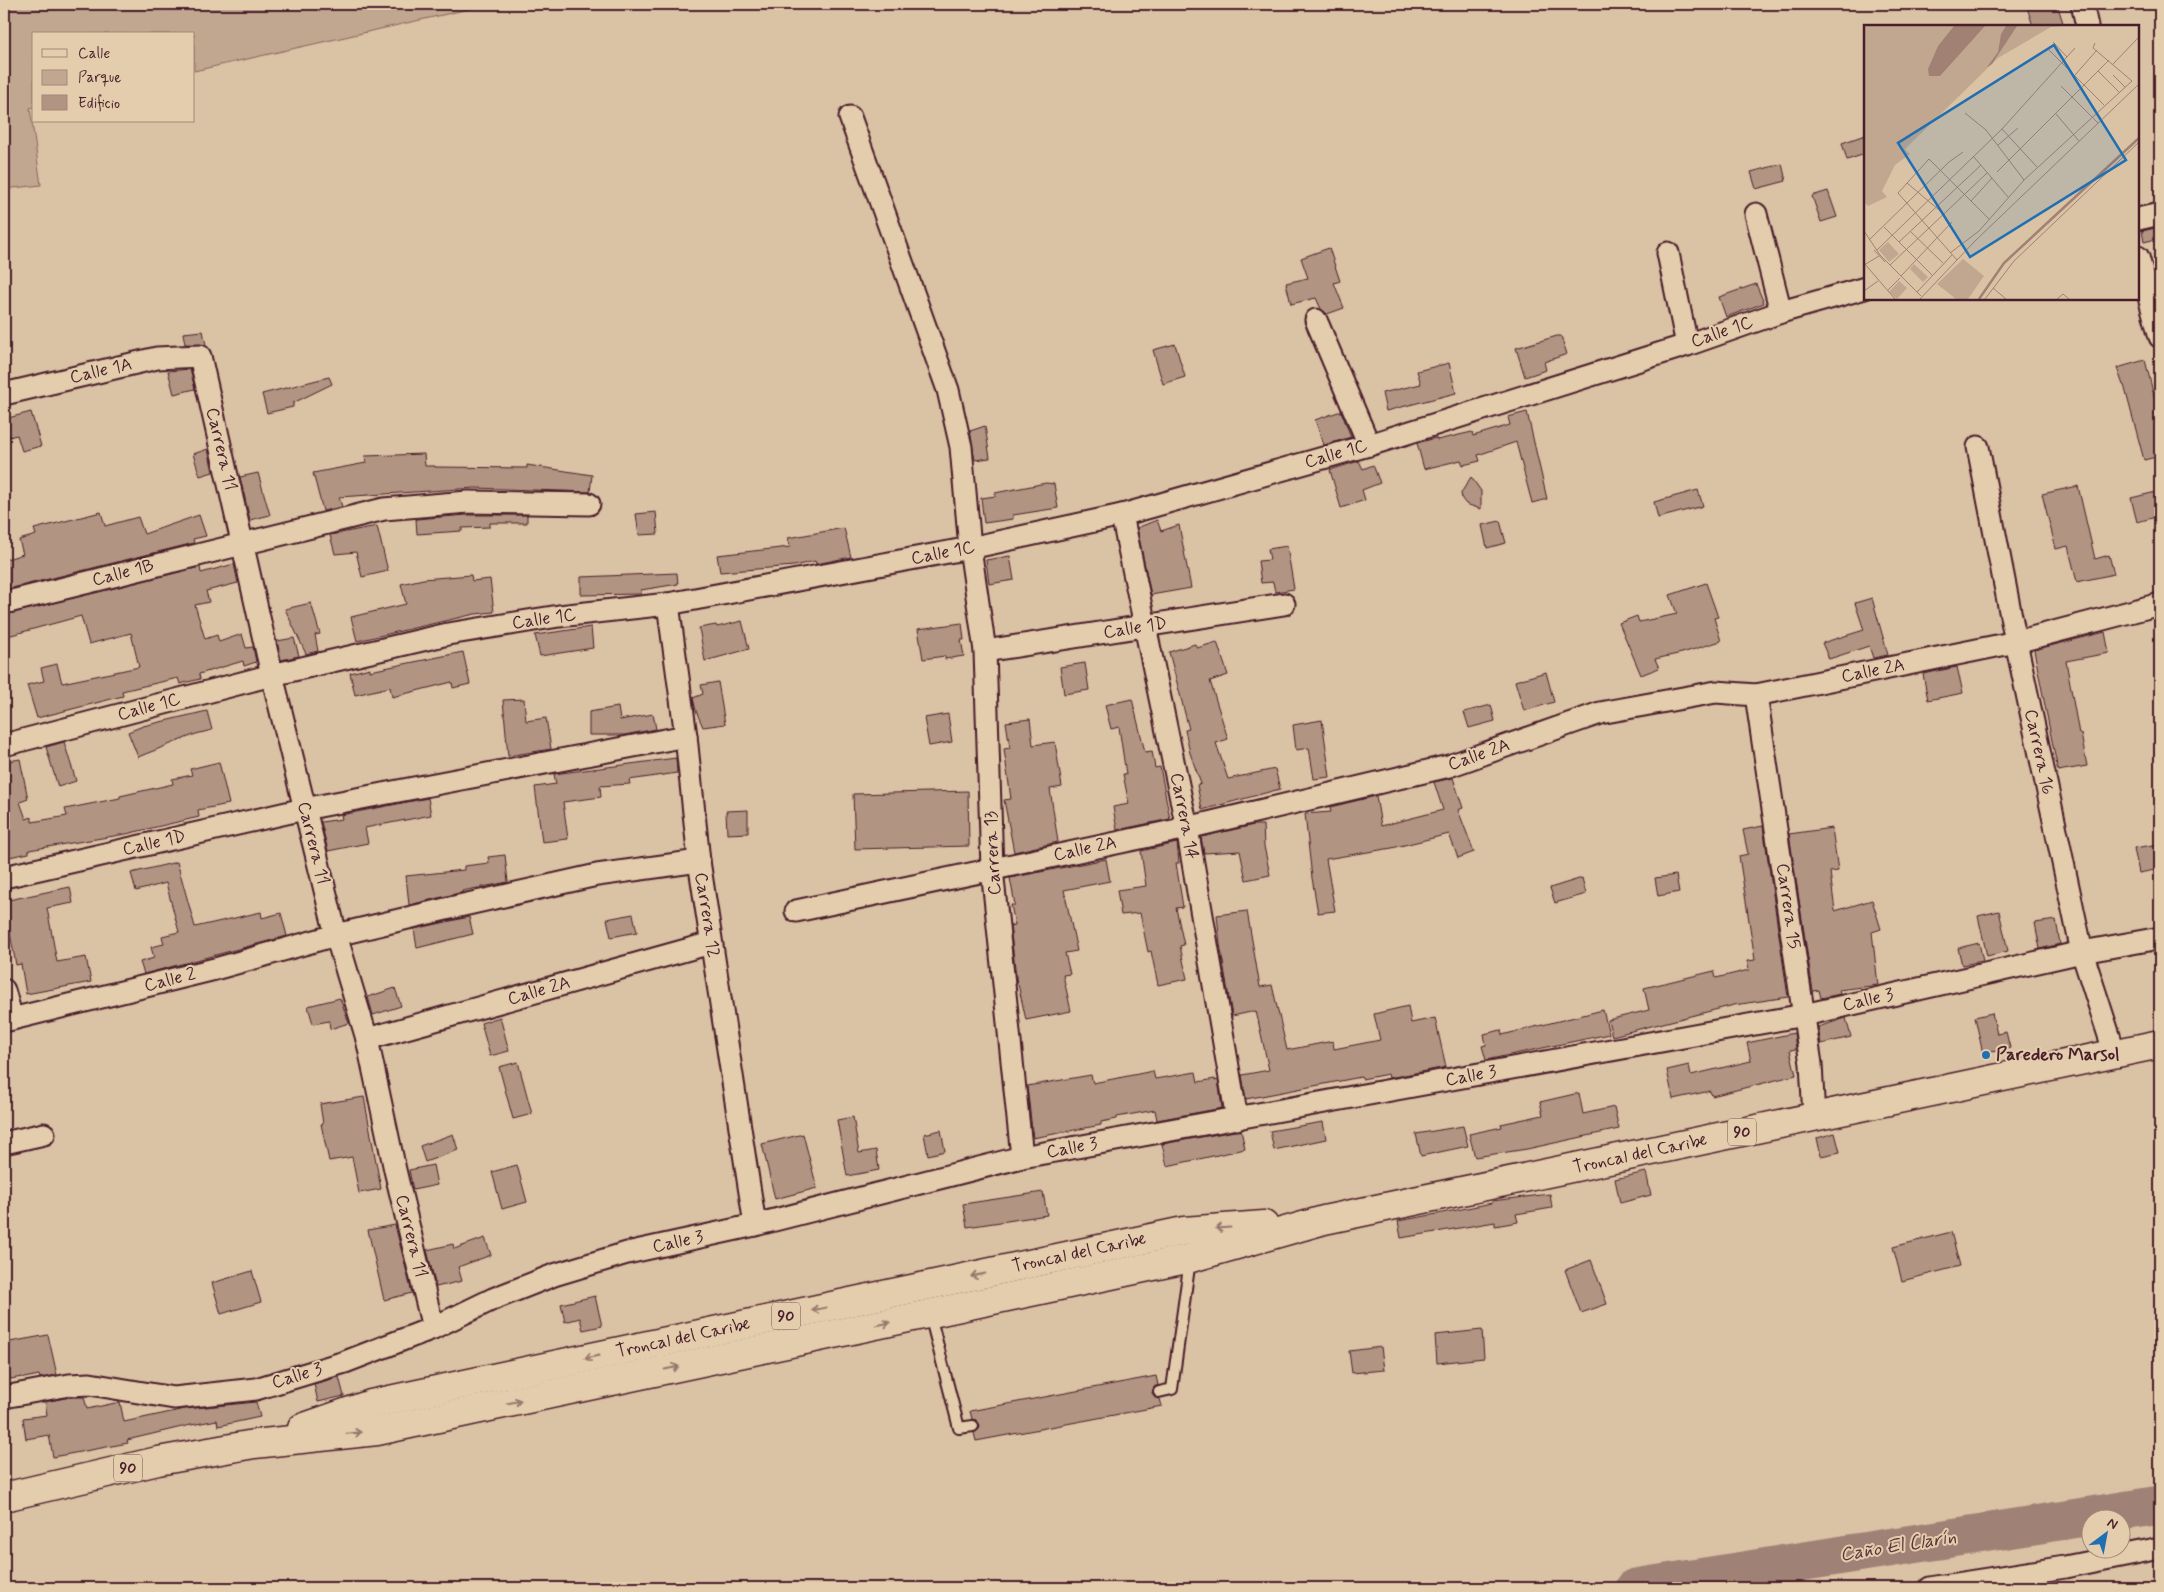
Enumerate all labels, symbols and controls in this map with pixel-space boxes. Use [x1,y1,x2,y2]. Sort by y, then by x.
inset map [1864,25,2139,300]
legend [32,32,195,122]
text: Calle [78,44,110,64]
text: Parque [78,68,121,88]
text: Edificio [78,94,120,114]
street label: Calle 1C [1688,310,1757,354]
street label: Calle 1A [67,352,135,390]
street label: Carrera 11 [200,405,242,493]
street label: Calle 1C [1302,434,1370,474]
street label: Calle 1C [909,535,977,571]
street label: Calle 1B [90,554,156,592]
street label: Calle 1C [510,603,578,635]
street label: Calle 1D [1102,611,1168,645]
street label: Calle 2A [1839,653,1907,689]
street label: Calle 1C [115,687,183,727]
street label: Carrera 16 [2018,707,2060,797]
street label: Calle 2A [1445,733,1513,777]
street label: Carrera 14 [1164,771,1204,861]
street label: Carrera 11 [291,799,335,887]
street label: Carrera 13 [979,810,1007,896]
street label: Calle 1D [120,824,188,862]
street label: Calle 2A [1051,831,1119,867]
street label: Carrera 15 [1770,862,1806,950]
street label: Carrera 12 [688,871,726,959]
street label: Calle 2 [142,962,198,998]
street label: Calle 2A [505,971,573,1011]
street label: Calle 3 [1840,982,1896,1018]
place label: Paredero Marsol [1996,1043,2119,1067]
marker: Paredero Marsol [1980,1049,1992,1061]
street label: Calle 3 [1443,1060,1499,1092]
road number: 90 [1728,1118,1756,1146]
street label: Troncal del Caribe [1571,1128,1709,1180]
street label: Calle 3 [1044,1132,1100,1164]
street label: Carrera 11 [389,1192,433,1280]
one-way arrow [1216,1223,1232,1233]
street label: Calle 3 [650,1225,706,1259]
street label: Troncal del Caribe [1010,1227,1148,1279]
one-way arrow [971,1271,987,1280]
road number: 90 [772,1302,800,1330]
one-way arrow [812,1305,828,1314]
street label: Troncal del Caribe [614,1312,752,1364]
one-way arrow [874,1318,890,1328]
one-way arrow [584,1353,600,1362]
street label: Calle 3 [269,1357,325,1395]
one-way arrow [664,1363,680,1372]
one-way arrow [505,1397,521,1406]
one-way arrow [346,1428,362,1438]
road number: 90 [114,1455,142,1482]
north arrow [2082,1510,2132,1560]
text: N [2104,1514,2121,1534]
water label: Caño El Clarín [1838,1524,1958,1568]

